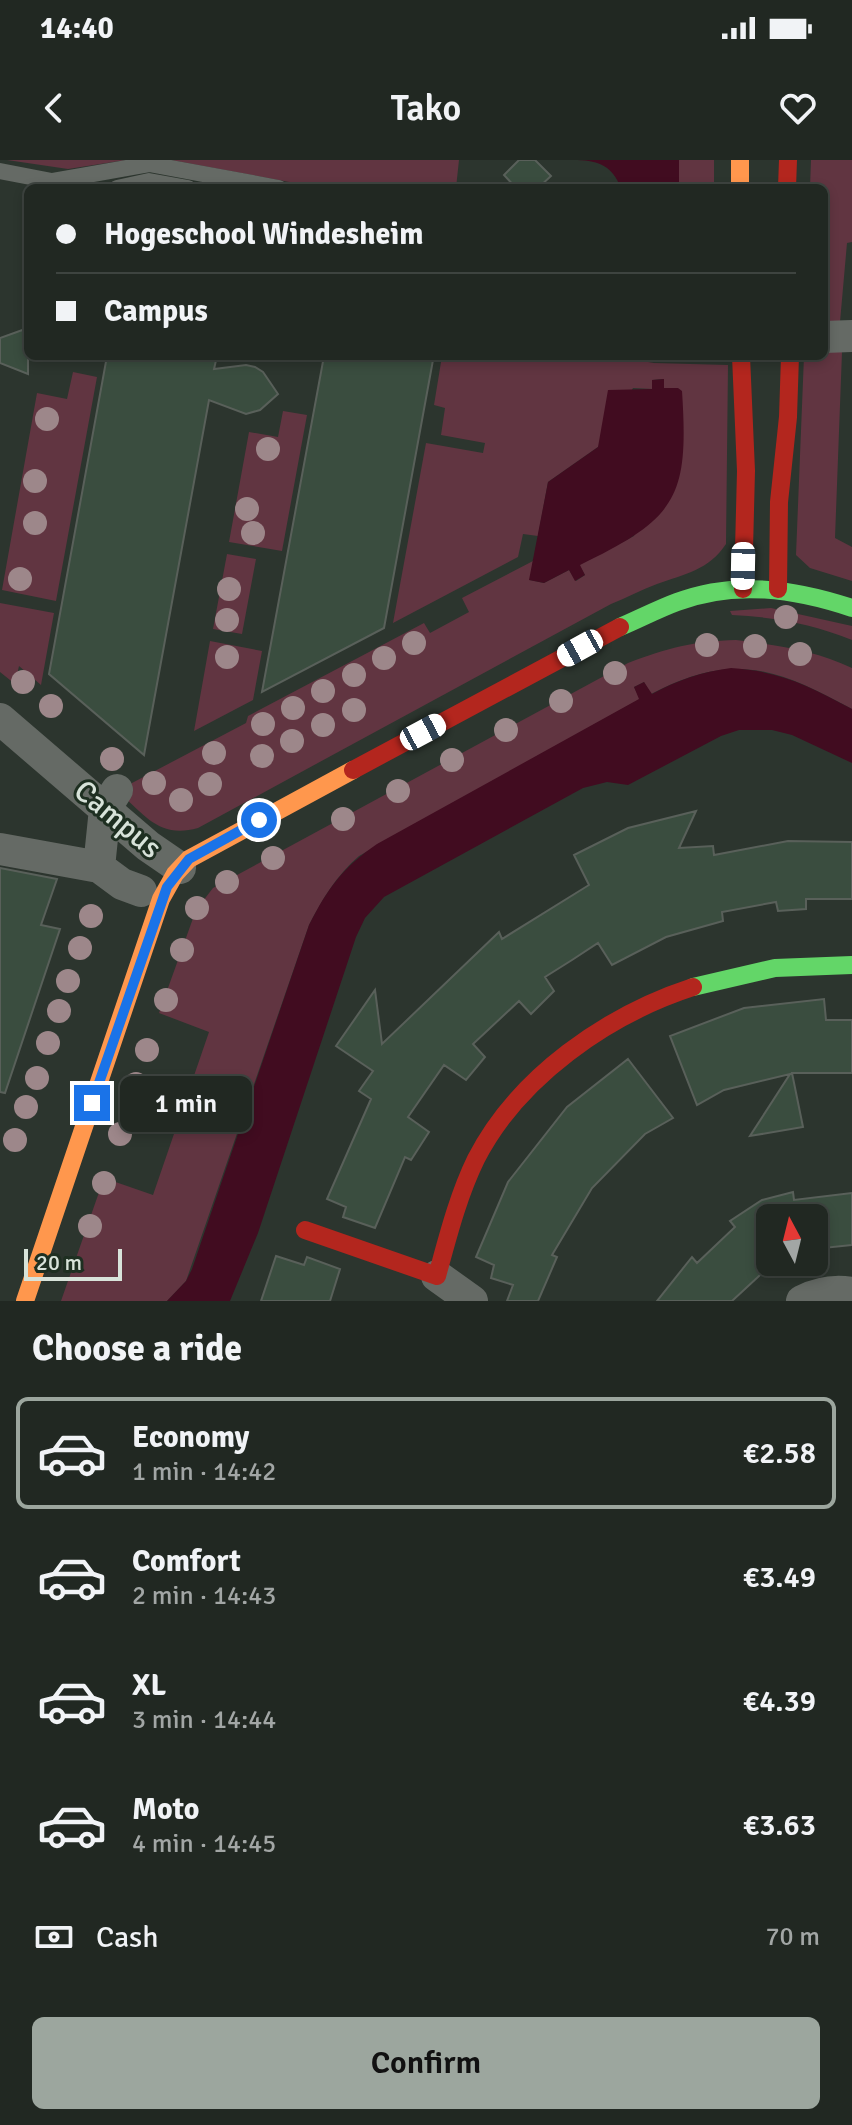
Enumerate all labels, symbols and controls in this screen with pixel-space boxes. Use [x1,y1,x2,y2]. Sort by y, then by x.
text: 14:40 [40,10,114,47]
icon: back [32,86,76,130]
text: Tako [391,86,461,131]
icon: heart [776,86,820,130]
text: Hogeschool Windesheim [104,216,424,253]
text: Campus [104,293,208,330]
car [731,542,755,590]
car [553,626,607,670]
car [396,710,450,754]
street label: Campus [67,772,169,866]
route start [241,802,277,838]
callout: 1 min [120,1075,252,1131]
route end [74,1085,110,1121]
text: 1 min [155,1088,217,1120]
north arrow [756,1204,828,1276]
map controls [756,1204,828,1276]
scale bar [24,1245,122,1281]
text: 20 m [36,1249,82,1276]
text: Choose a ride [32,1326,242,1371]
icon: car [36,1417,108,1489]
text: Economy [132,1419,249,1456]
text: €2.58 [743,1435,816,1472]
text: 1 min · 14:42 [132,1456,276,1488]
icon: car [36,1541,108,1613]
text: Comfort [132,1543,241,1580]
text: €3.49 [743,1559,816,1596]
text: 2 min · 14:43 [132,1580,276,1612]
icon: car [36,1665,108,1737]
text: XL [132,1667,166,1704]
text: €4.39 [743,1683,816,1720]
text: 3 min · 14:44 [132,1704,276,1736]
icon: car [36,1789,108,1861]
text: Moto [132,1791,199,1828]
text: €3.63 [743,1807,816,1844]
text: 4 min · 14:45 [132,1828,276,1860]
icon: cash [32,1915,76,1959]
text: Cash [96,1919,159,1956]
text: 70 m [765,1921,820,1953]
button: Confirm [32,2017,820,2109]

